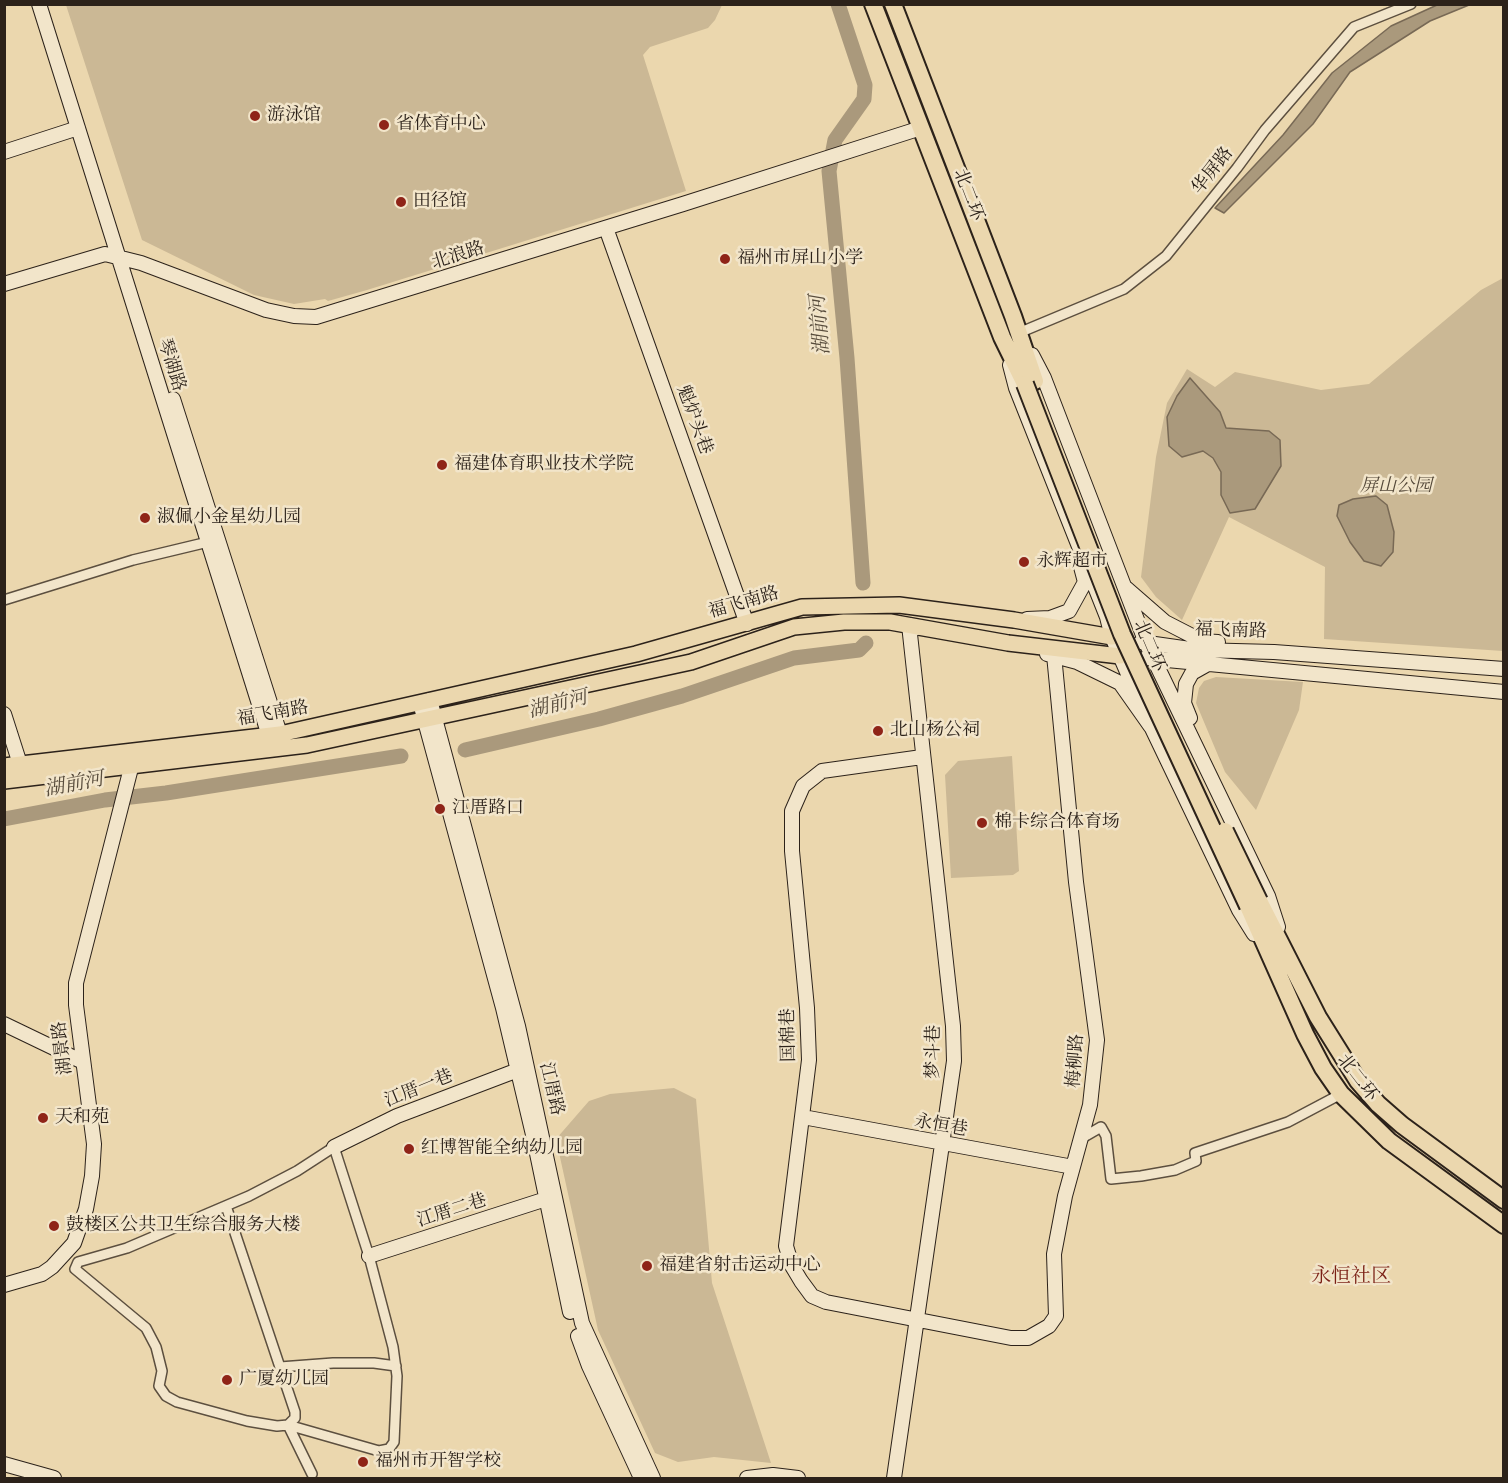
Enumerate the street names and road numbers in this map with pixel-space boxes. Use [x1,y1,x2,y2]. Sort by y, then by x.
street label: 华屏路 [1188,143,1238,199]
street label: 北二环 [948,166,988,224]
street label: 北浪路 [429,238,487,274]
street label: 琴湖路 [153,336,189,394]
street label: 魁炉头巷 [672,382,716,458]
street label: 福飞南路 [706,583,782,623]
street label: 北二环 [1129,617,1169,675]
street label: 福飞南路 [1195,619,1267,643]
street label: 福飞南路 [236,697,310,731]
street label: 国棉巷 [778,1008,800,1062]
street label: 湖景路 [49,1020,77,1076]
street label: 梦斗巷 [923,1025,945,1079]
street label: 梅柳路 [1063,1033,1089,1089]
street label: 北二环 [1332,1050,1382,1106]
street label: 江厝路 [534,1060,568,1118]
street label: 江厝一巷 [382,1066,456,1112]
street label: 永恒巷 [913,1111,969,1141]
street label: 江厝二巷 [414,1190,490,1232]

